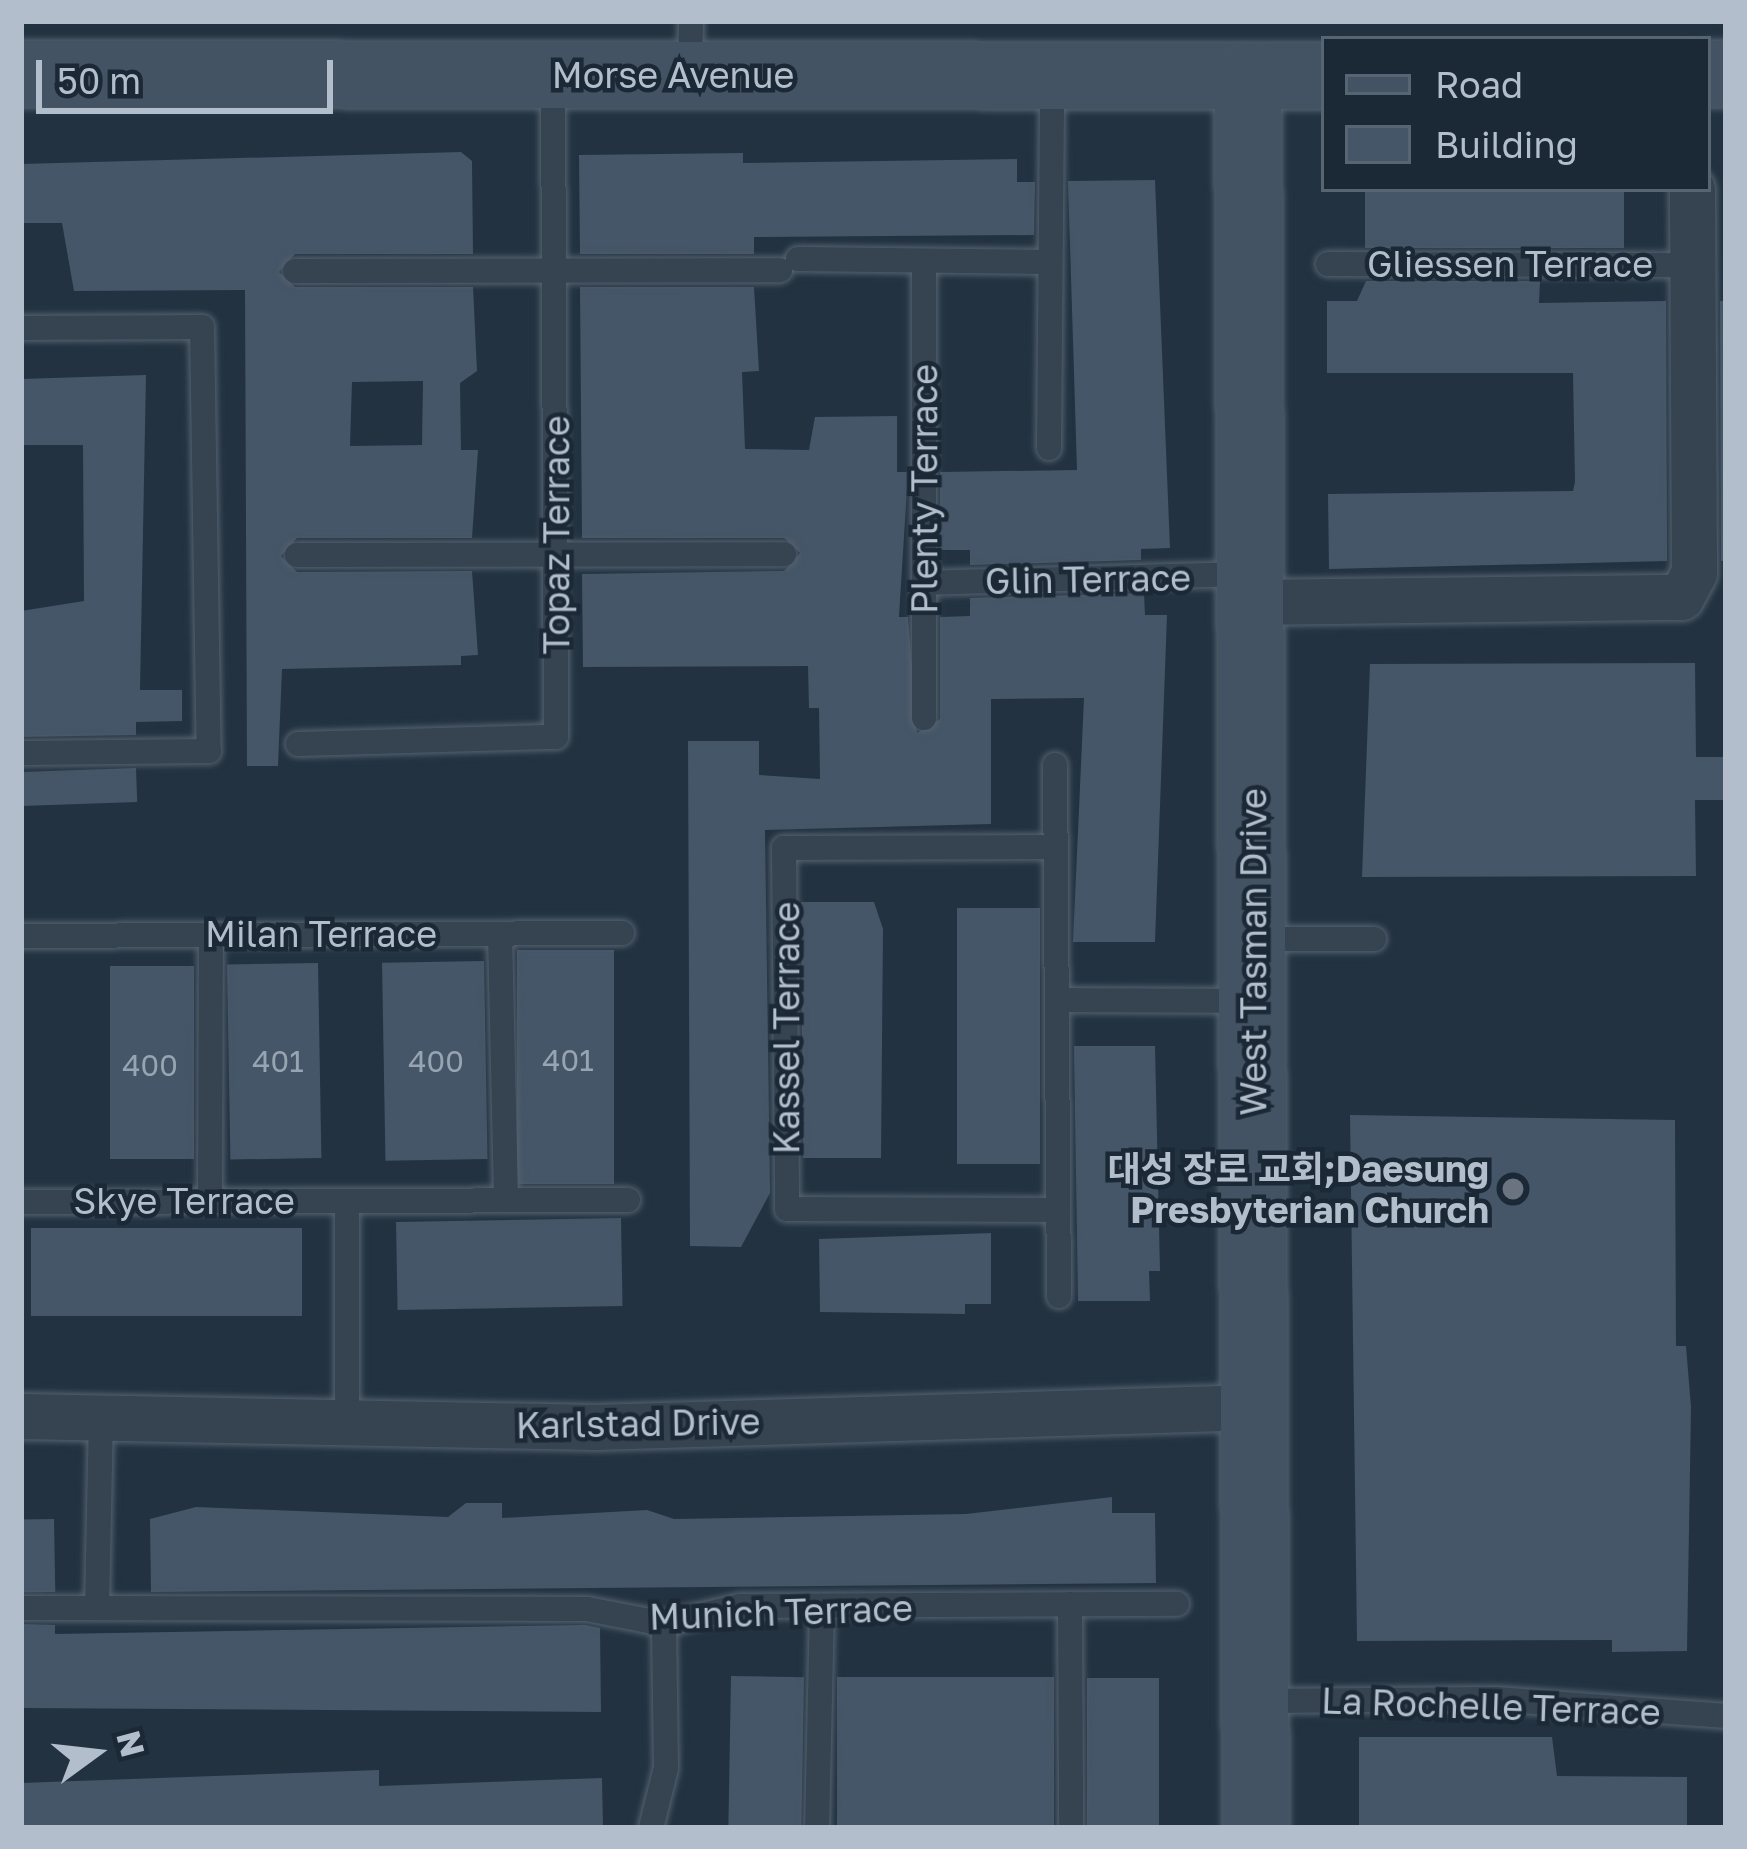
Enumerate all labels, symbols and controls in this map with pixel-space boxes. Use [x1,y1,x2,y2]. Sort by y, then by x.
scale bar [42,36,339,110]
legend [1321,36,1711,192]
street label: Morse Avenue [552,53,794,97]
text: 50 m [57,59,141,102]
text: Road [1435,63,1523,106]
text: Building [1435,123,1578,166]
street label: Gliessen Terrace [1367,242,1653,286]
street label: Plenty Terrace [902,364,946,614]
street label: Topaz Terrace [534,415,578,655]
street label: Glin Terrace [985,556,1191,602]
street label: West Tasman Drive [1231,788,1275,1116]
street label: Kassel Terrace [764,902,808,1154]
street label: Milan Terrace [205,912,437,956]
house number: 401 [542,1042,594,1078]
house number: 401 [252,1043,304,1079]
house number: 400 [408,1043,464,1079]
house number: 400 [122,1047,178,1083]
place label: 대성 장로 교회;Daesung Presbyterian Church [1107,1146,1489,1231]
marker: 대성 장로 교회;Daesung Presbyterian Church [1500,1176,1526,1202]
street label: Skye Terrace [73,1179,295,1223]
street label: Karlstad Drive [515,1399,761,1447]
street label: Munich Terrace [648,1586,914,1638]
street label: La Rochelle Terrace [1321,1678,1661,1734]
north arrow [36,1693,156,1813]
text: N [109,1726,153,1761]

